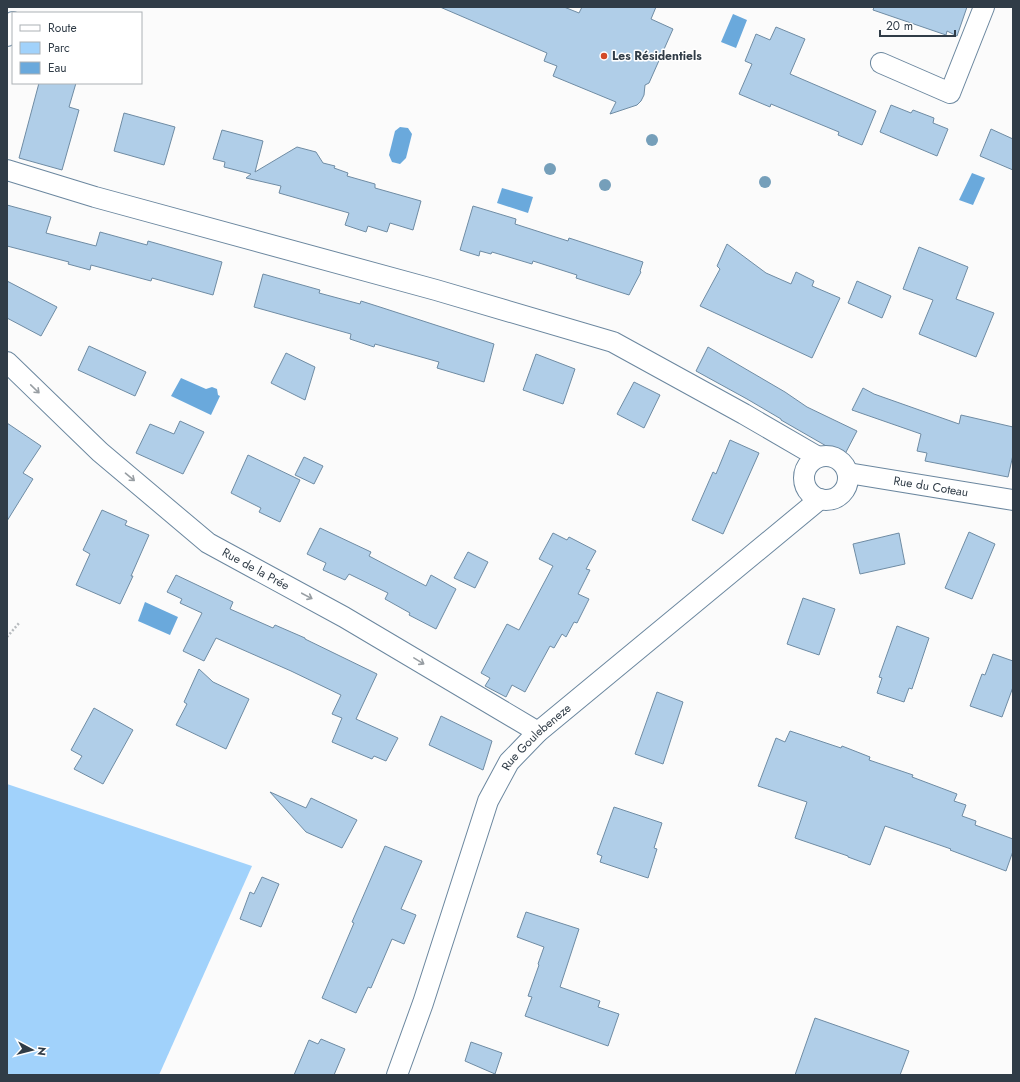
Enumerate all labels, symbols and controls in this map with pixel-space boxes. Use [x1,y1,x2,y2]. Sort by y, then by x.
legend [12,12,142,84]
scale bar [880,12,955,38]
text: 20 m [886,17,913,35]
text: Route [48,19,77,37]
text: Parc [48,39,70,57]
place label: Les Résidentiels [612,47,702,65]
marker: Les Résidentiels [599,51,609,61]
text: Eau [48,59,67,77]
one-way arrow [30,384,40,394]
street label: Rue du Coteau [892,472,970,502]
one-way arrow [125,473,135,482]
street label: Rue de la Prée [219,543,293,595]
one-way arrow [300,593,312,601]
one-way arrow [413,658,425,666]
street label: Rue Goulebeneze [497,699,575,774]
north arrow [12,1030,52,1070]
text: N [33,1046,50,1057]

